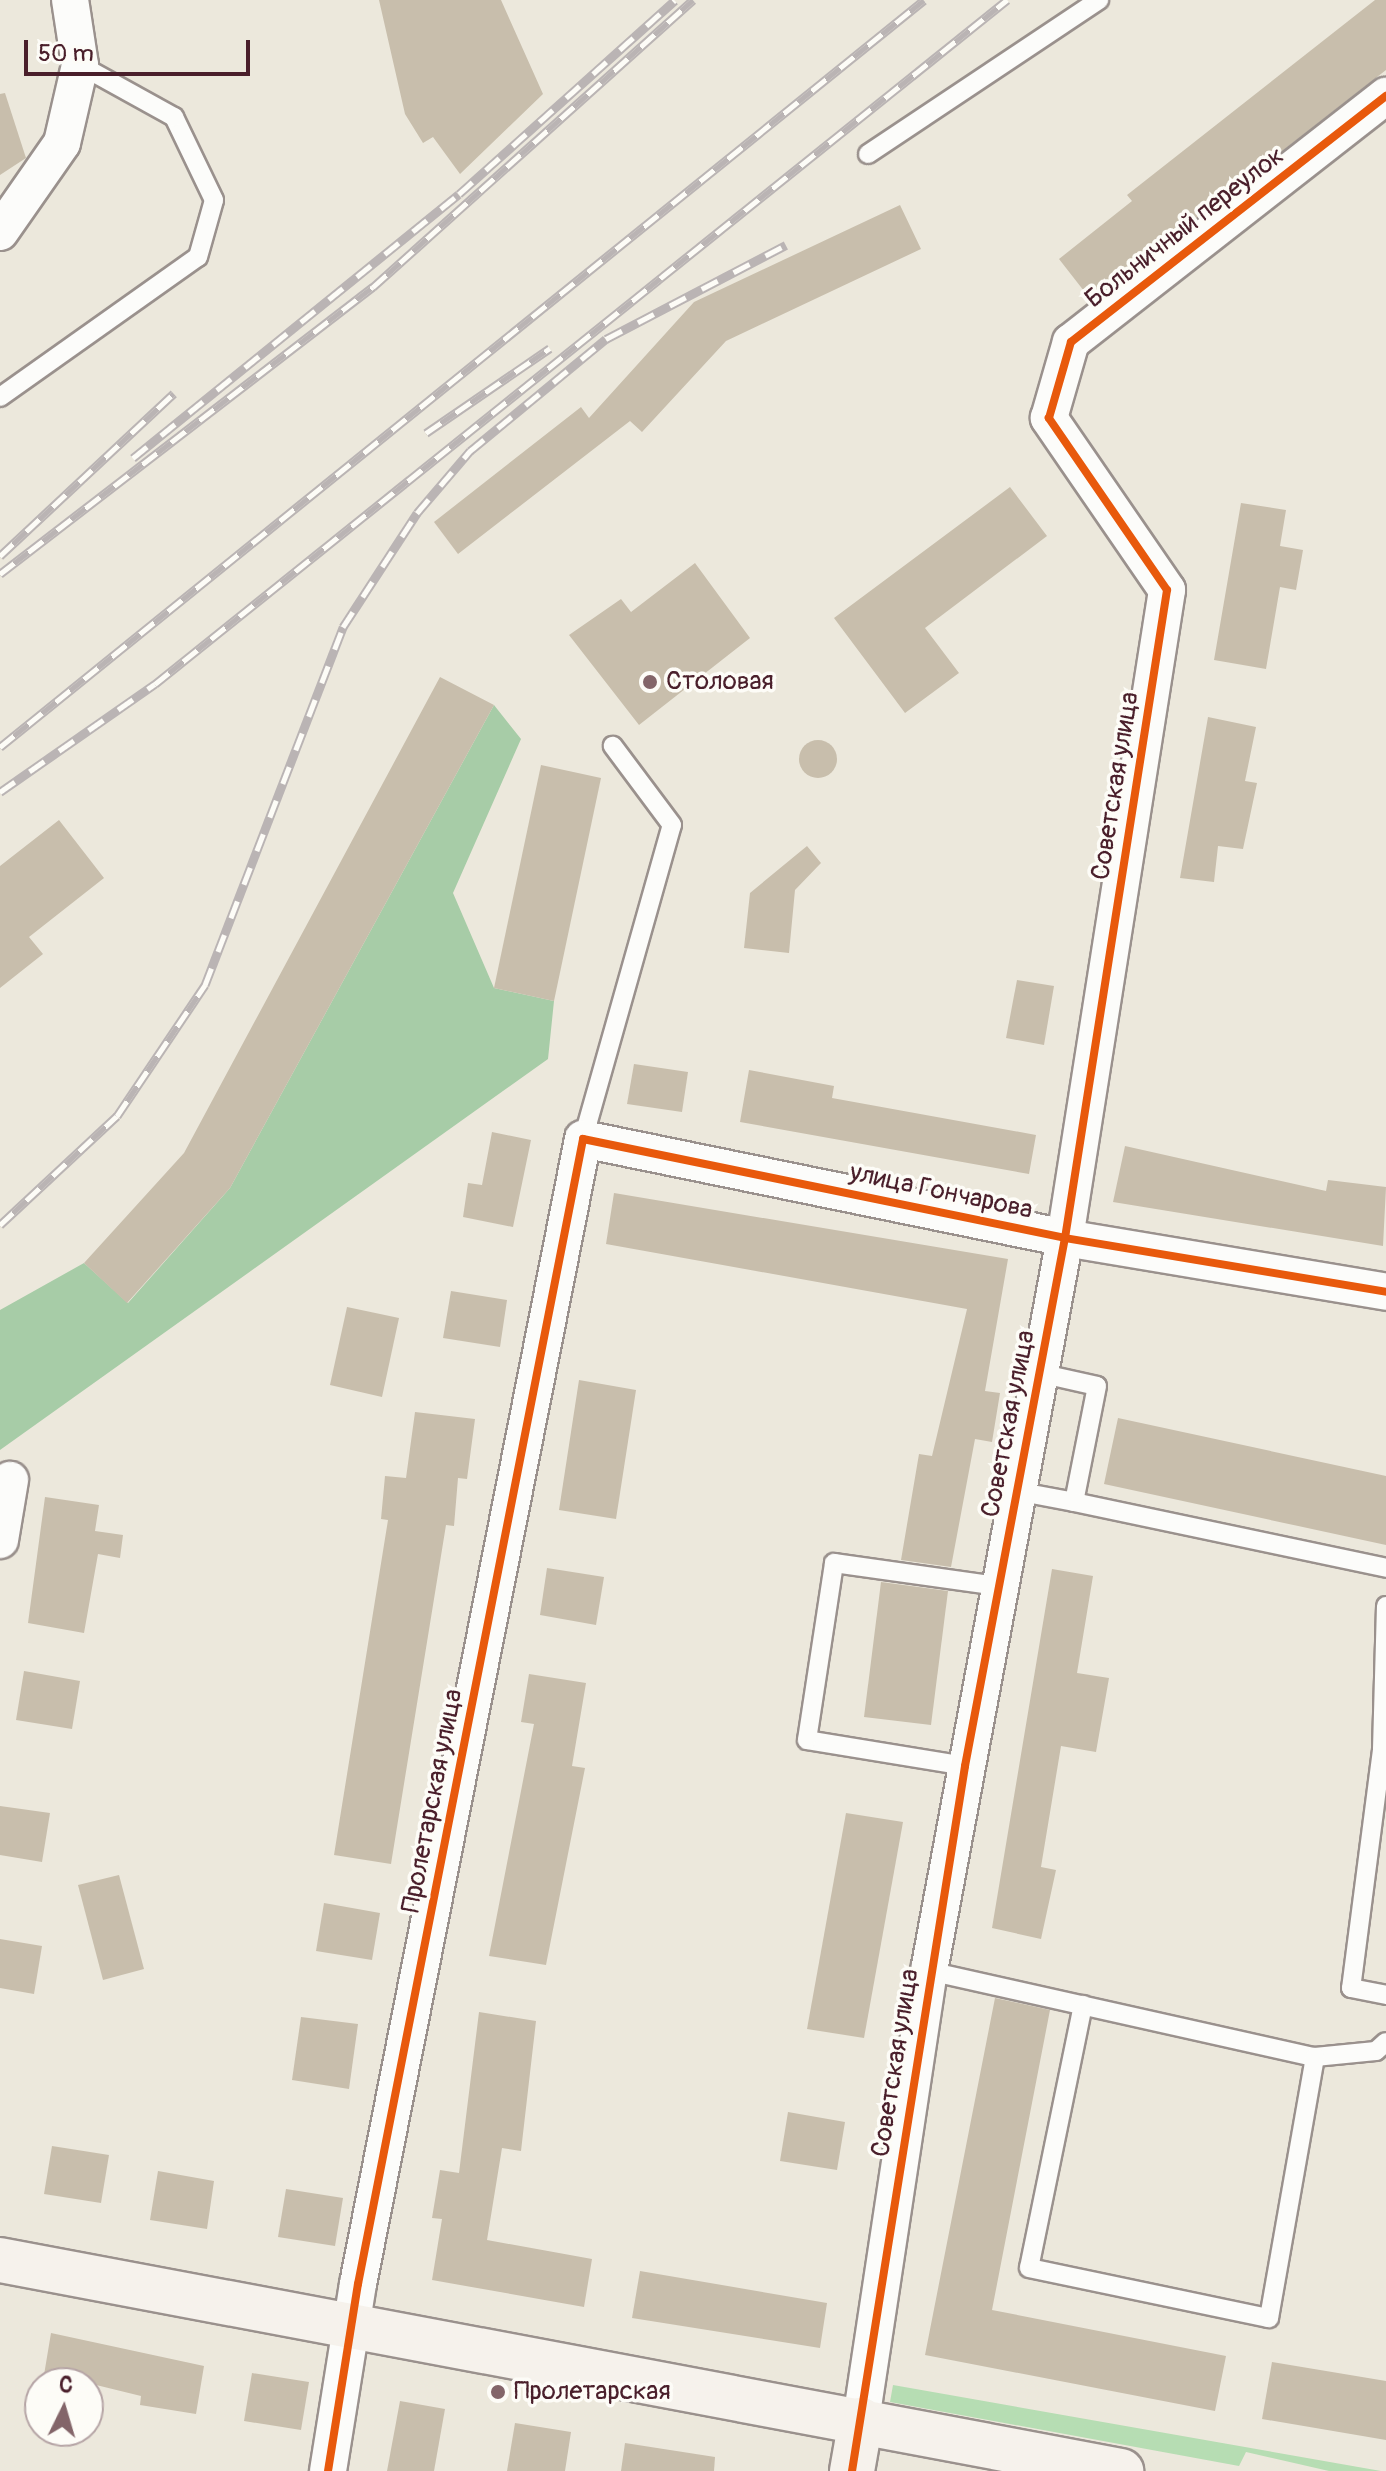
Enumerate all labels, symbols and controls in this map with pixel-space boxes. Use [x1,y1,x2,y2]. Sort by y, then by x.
scale bar [28,24,254,74]
text: 50 m [38,39,94,68]
street label: Больничный переулок [1079,141,1291,315]
place label: Столовая [666,666,774,698]
marker: Столовая [641,673,659,691]
street label: Советская улица [1086,690,1146,882]
street label: улица Гончарова [847,1157,1035,1227]
street label: Советская улица [976,1328,1042,1520]
street label: Пролетарская улица [396,1687,470,1915]
street label: Советская улица [866,1967,926,2159]
north arrow [24,2367,104,2447]
text: С [58,2371,74,2400]
place label: Пролетарская [514,2376,671,2408]
marker: Пролетарская [489,2383,507,2401]

